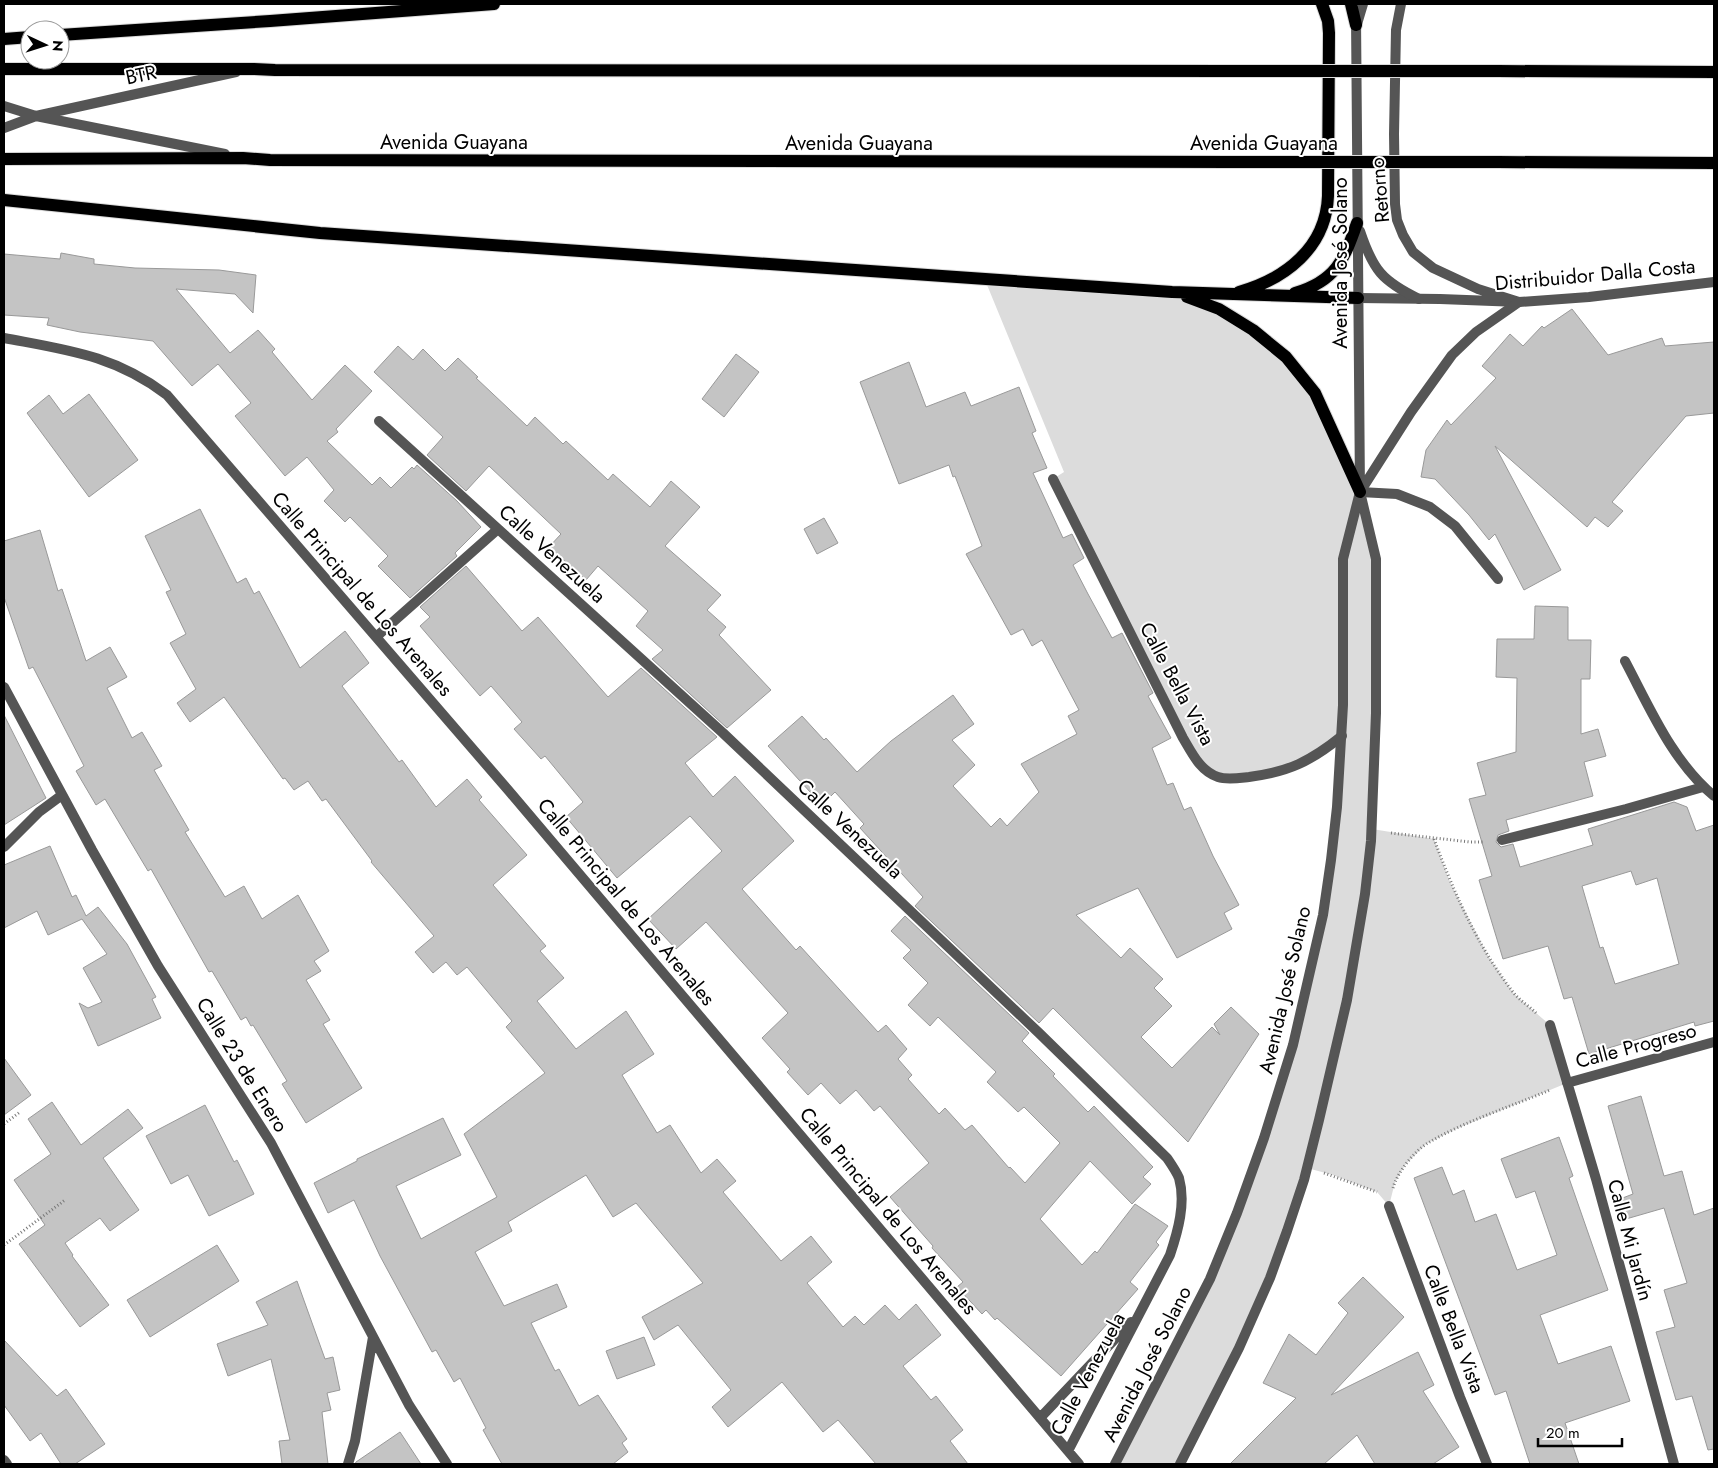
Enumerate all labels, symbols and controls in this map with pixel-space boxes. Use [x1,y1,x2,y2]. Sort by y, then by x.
north arrow [20,20,70,70]
text: N [48,40,68,52]
street label: BTR [123,58,159,92]
street label: Avenida Guayana [380,128,528,157]
street label: Avenida Guayana [785,129,933,158]
street label: Avenida Guayana [1190,129,1338,158]
street label: Retorno [1363,156,1397,224]
street label: Avenida José Solano [1326,177,1355,349]
street label: Distribuidor Dalla Costa [1494,252,1696,298]
street label: Calle Principal de Los Arenales [265,485,459,703]
street label: Calle Venezuela [492,498,612,610]
street label: Calle Bella Vista [1132,617,1222,751]
street label: Calle Venezuela [791,772,909,886]
street label: Calle Principal de Los Arenales [530,792,722,1012]
street label: Avenida José Solano [1252,903,1318,1077]
street label: Calle 23 de Enero [189,992,295,1138]
street label: Calle Progreso [1572,1016,1700,1076]
street label: Calle Principal de Los Arenales [792,1101,984,1321]
street label: Calle Mi Jardín [1600,1176,1660,1304]
street label: Calle Bella Vista [1416,1260,1492,1398]
street label: Avenida José Solano [1095,1281,1199,1447]
street label: Calle Venezuela [1043,1307,1133,1441]
scale bar [1538,1416,1622,1448]
text: 20 m [1546,1422,1580,1444]

